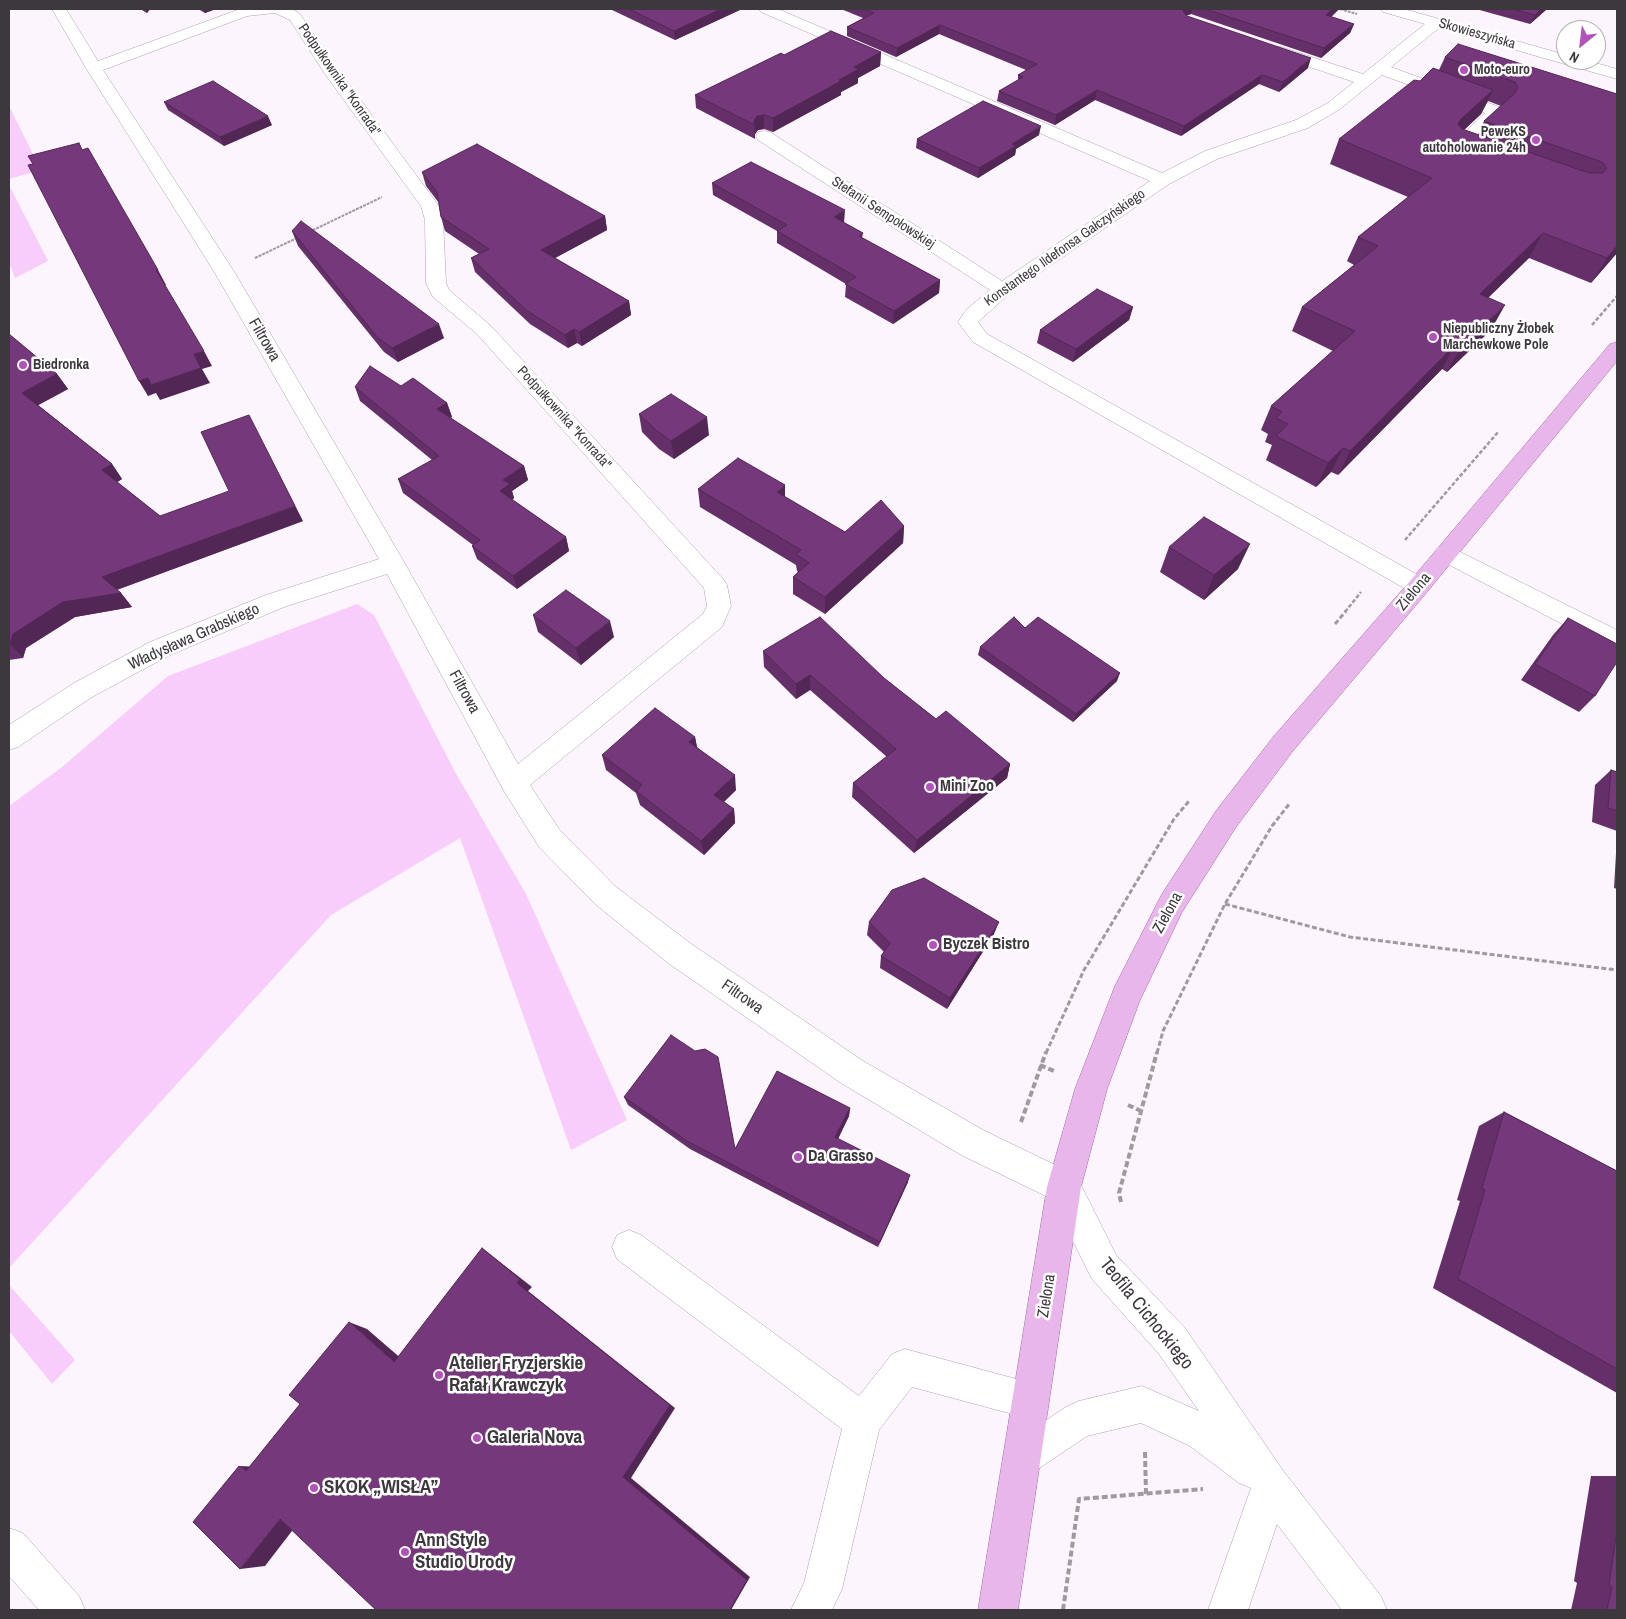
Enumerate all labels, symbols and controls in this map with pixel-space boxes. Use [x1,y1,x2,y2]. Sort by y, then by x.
street label: Skowieszyńska [1437,15,1517,53]
north arrow [1556,20,1606,70]
street label: Podpułkownika "Konrada" [294,21,384,139]
text: N [1566,47,1582,67]
place label: Moto-euro [1474,62,1530,78]
marker: Moto-euro [1458,64,1470,76]
place label: PeweKS autoholowanie 24h [1423,124,1526,156]
marker: PeweKS autoholowanie 24h [1530,134,1542,146]
street label: Stefanii Sempołowskiej [828,173,938,253]
street label: Konstantego Ildefonsa Gałczyńskiego [981,186,1149,310]
street label: Filtrowa [244,315,284,365]
place label: Niepubliczny Żłobek Marchewkowe Pole [1443,321,1554,354]
marker: Niepubliczny Żłobek Marchewkowe Pole [1427,331,1439,343]
place label: Biedronka [33,357,89,373]
marker: Biedronka [17,359,29,371]
street label: Podpułkownika "Konrada" [513,363,615,473]
street label: Zielona [1393,569,1435,615]
street label: Władysława Grabskiego [125,599,263,675]
street label: Filtrowa [444,667,484,717]
place label: Mini Zoo [940,777,994,797]
marker: Mini Zoo [924,781,936,793]
street label: Zielona [1149,889,1187,937]
place label: Byczek Bistro [943,935,1030,955]
marker: Byczek Bistro [927,939,939,951]
street label: Filtrowa [717,976,767,1018]
place label: Da Grasso [808,1147,874,1167]
marker: Da Grasso [792,1151,804,1163]
street label: Teofila Cichockiego [1094,1254,1198,1374]
street label: Zielona [1034,1273,1060,1319]
place label: Atelier Fryzjerskie Rafał Krawczyk [449,1353,583,1397]
marker: Atelier Fryzjerskie Rafał Krawczyk [433,1369,445,1381]
place label: Galeria Nova [487,1427,582,1449]
marker: Galeria Nova [471,1432,483,1444]
place label: SKOK „WISŁA” [324,1477,438,1499]
marker: SKOK „WISŁA” [308,1482,320,1494]
place label: Ann Style Studio Urody [415,1530,513,1574]
marker: Ann Style Studio Urody [399,1546,411,1558]

